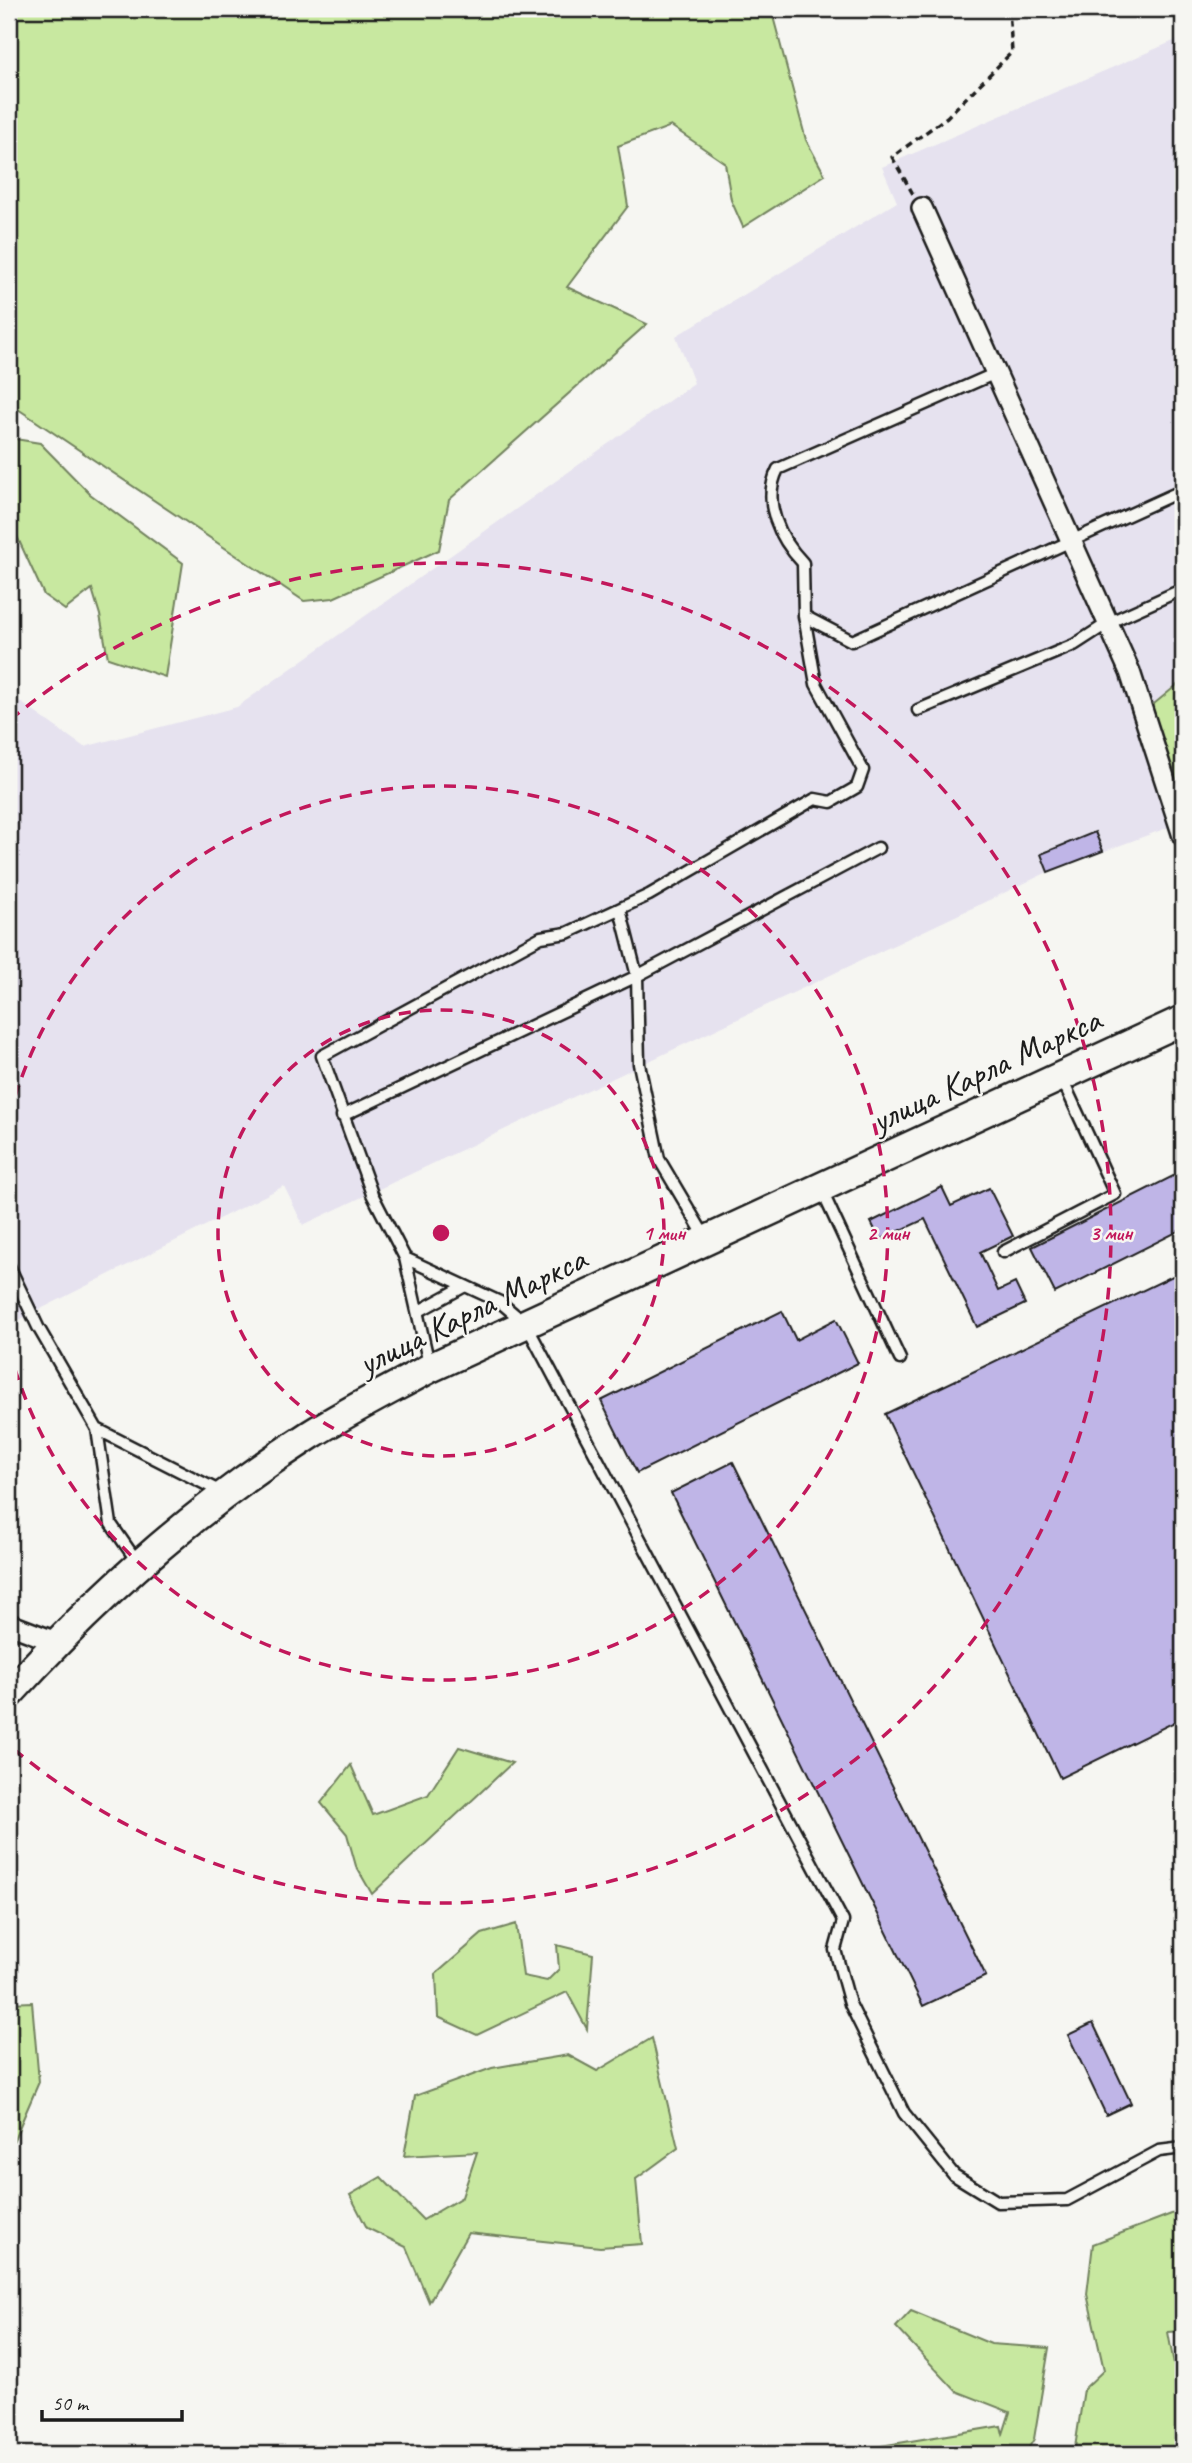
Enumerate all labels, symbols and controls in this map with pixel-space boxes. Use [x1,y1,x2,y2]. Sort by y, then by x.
street label: улица Карла Маркса [862,996,1111,1144]
text: 1 мин [643,1220,687,1246]
text: 2 мин [867,1220,911,1246]
text: 3 мин [1090,1220,1134,1246]
centre of rings [429,1221,453,1245]
street label: улица Карла Маркса [349,1235,596,1387]
scale bar [42,2379,182,2423]
text: 50 m [52,2390,90,2416]

